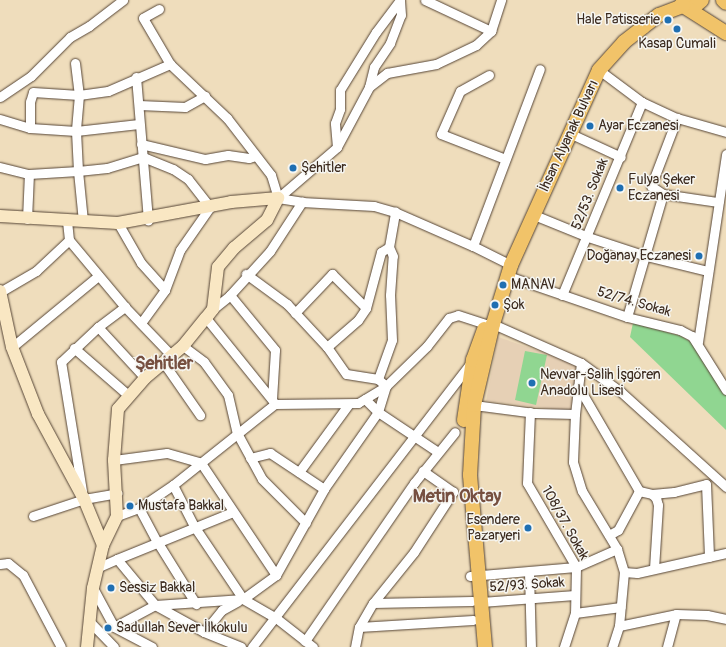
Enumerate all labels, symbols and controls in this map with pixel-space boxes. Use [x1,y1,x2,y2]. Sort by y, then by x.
place label: Hale Patisserie [576,12,660,28]
marker: Hale Patisserie [663,15,673,25]
marker: Kasap Cumali [672,24,682,34]
place label: Kasap Cumali [638,36,716,52]
street label: İhsan Alyanak Bulvarı [536,77,602,195]
place label: Ayar Eczanesi [598,118,678,134]
marker: Ayar Eczanesi [585,121,595,131]
street label: 52/53. Sokak [568,156,612,232]
place label: Şehitler [301,160,346,176]
marker: Şehitler [288,163,298,173]
place label: Fulya Şeker Eczanesi [628,172,695,204]
marker: Fulya Şeker Eczanesi [615,183,625,193]
place label: Doğanay Eczanesi [586,248,691,264]
marker: Doğanay Eczanesi [694,251,704,261]
place label: MANAV [511,277,555,293]
marker: MANAV [498,280,508,290]
street label: 52/74. Sokak [595,283,673,321]
place label: Şok [503,297,525,313]
marker: Şok [490,300,500,310]
district label: Şehitler [135,353,193,375]
place label: Nevvar-Salih İşgören Anadolu Lisesi [540,367,661,400]
marker: Nevvar-Salih İşgören Anadolu Lisesi [527,378,537,388]
street label: 108/37. Sokak [538,483,592,563]
district label: Metin Oktay [413,486,501,508]
place label: Mustafa Bakkal [138,498,224,514]
marker: Mustafa Bakkal [125,501,135,511]
place label: Esendere Pazaryeri [466,512,520,544]
marker: Esendere Pazaryeri [523,523,533,533]
street label: 52/93. Sokak [489,574,565,596]
place label: Sessiz Bakkal [119,580,195,596]
marker: Sessiz Bakkal [106,583,116,593]
place label: Sadullah Sever İlkokulu [116,620,248,636]
marker: Sadullah Sever İlkokulu [103,623,113,633]

